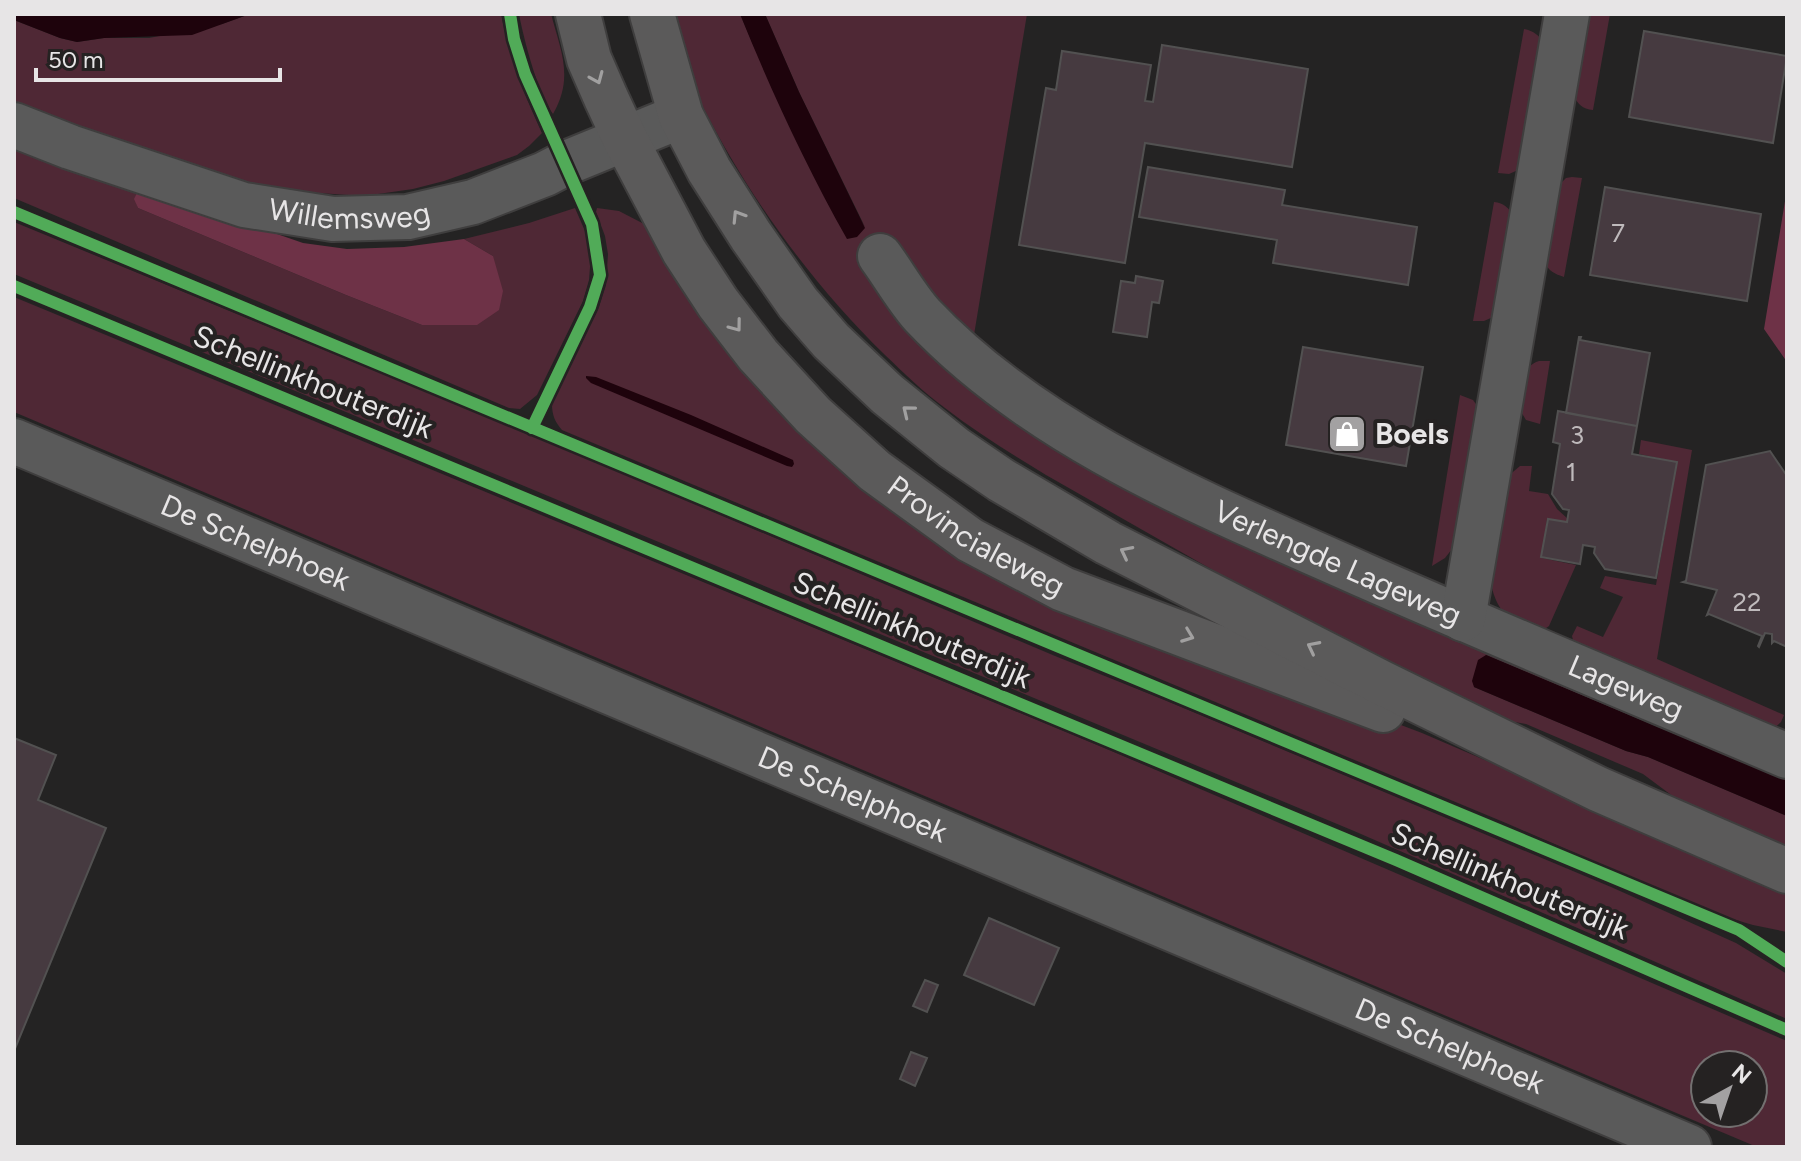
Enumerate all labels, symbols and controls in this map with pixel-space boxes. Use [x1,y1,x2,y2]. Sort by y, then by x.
scale bar [36,32,280,82]
text: 50 m [48,45,104,74]
one-way arrow [588,70,604,84]
street label: Willemsweg [266,190,434,237]
one-way arrow [732,210,747,224]
house number: 7 [1611,217,1625,249]
street label: Schellinkhouterdijk [188,317,439,447]
one-way arrow [727,318,741,332]
one-way arrow [903,406,917,421]
shop icon: Boels [1326,413,1368,455]
place label: Boels [1375,415,1449,452]
house number: 3 [1570,419,1584,451]
house number: 1 [1566,456,1576,488]
street label: Provincialeweg [880,467,1071,605]
street label: De Schelphoek [156,486,356,599]
street label: Verlengde Lageweg [1208,492,1467,634]
one-way arrow [1119,546,1134,561]
street label: Schellinkhouterdijk [788,563,1037,697]
house number: 22 [1732,586,1762,618]
one-way arrow [1180,626,1194,643]
one-way arrow [1306,642,1321,657]
street label: Lageweg [1563,647,1689,728]
street label: De Schelphoek [753,738,953,850]
street label: Schellinkhouterdijk [1386,814,1635,948]
street label: De Schelphoek [1350,989,1550,1102]
north arrow [1689,1049,1769,1129]
text: N [1726,1058,1757,1090]

